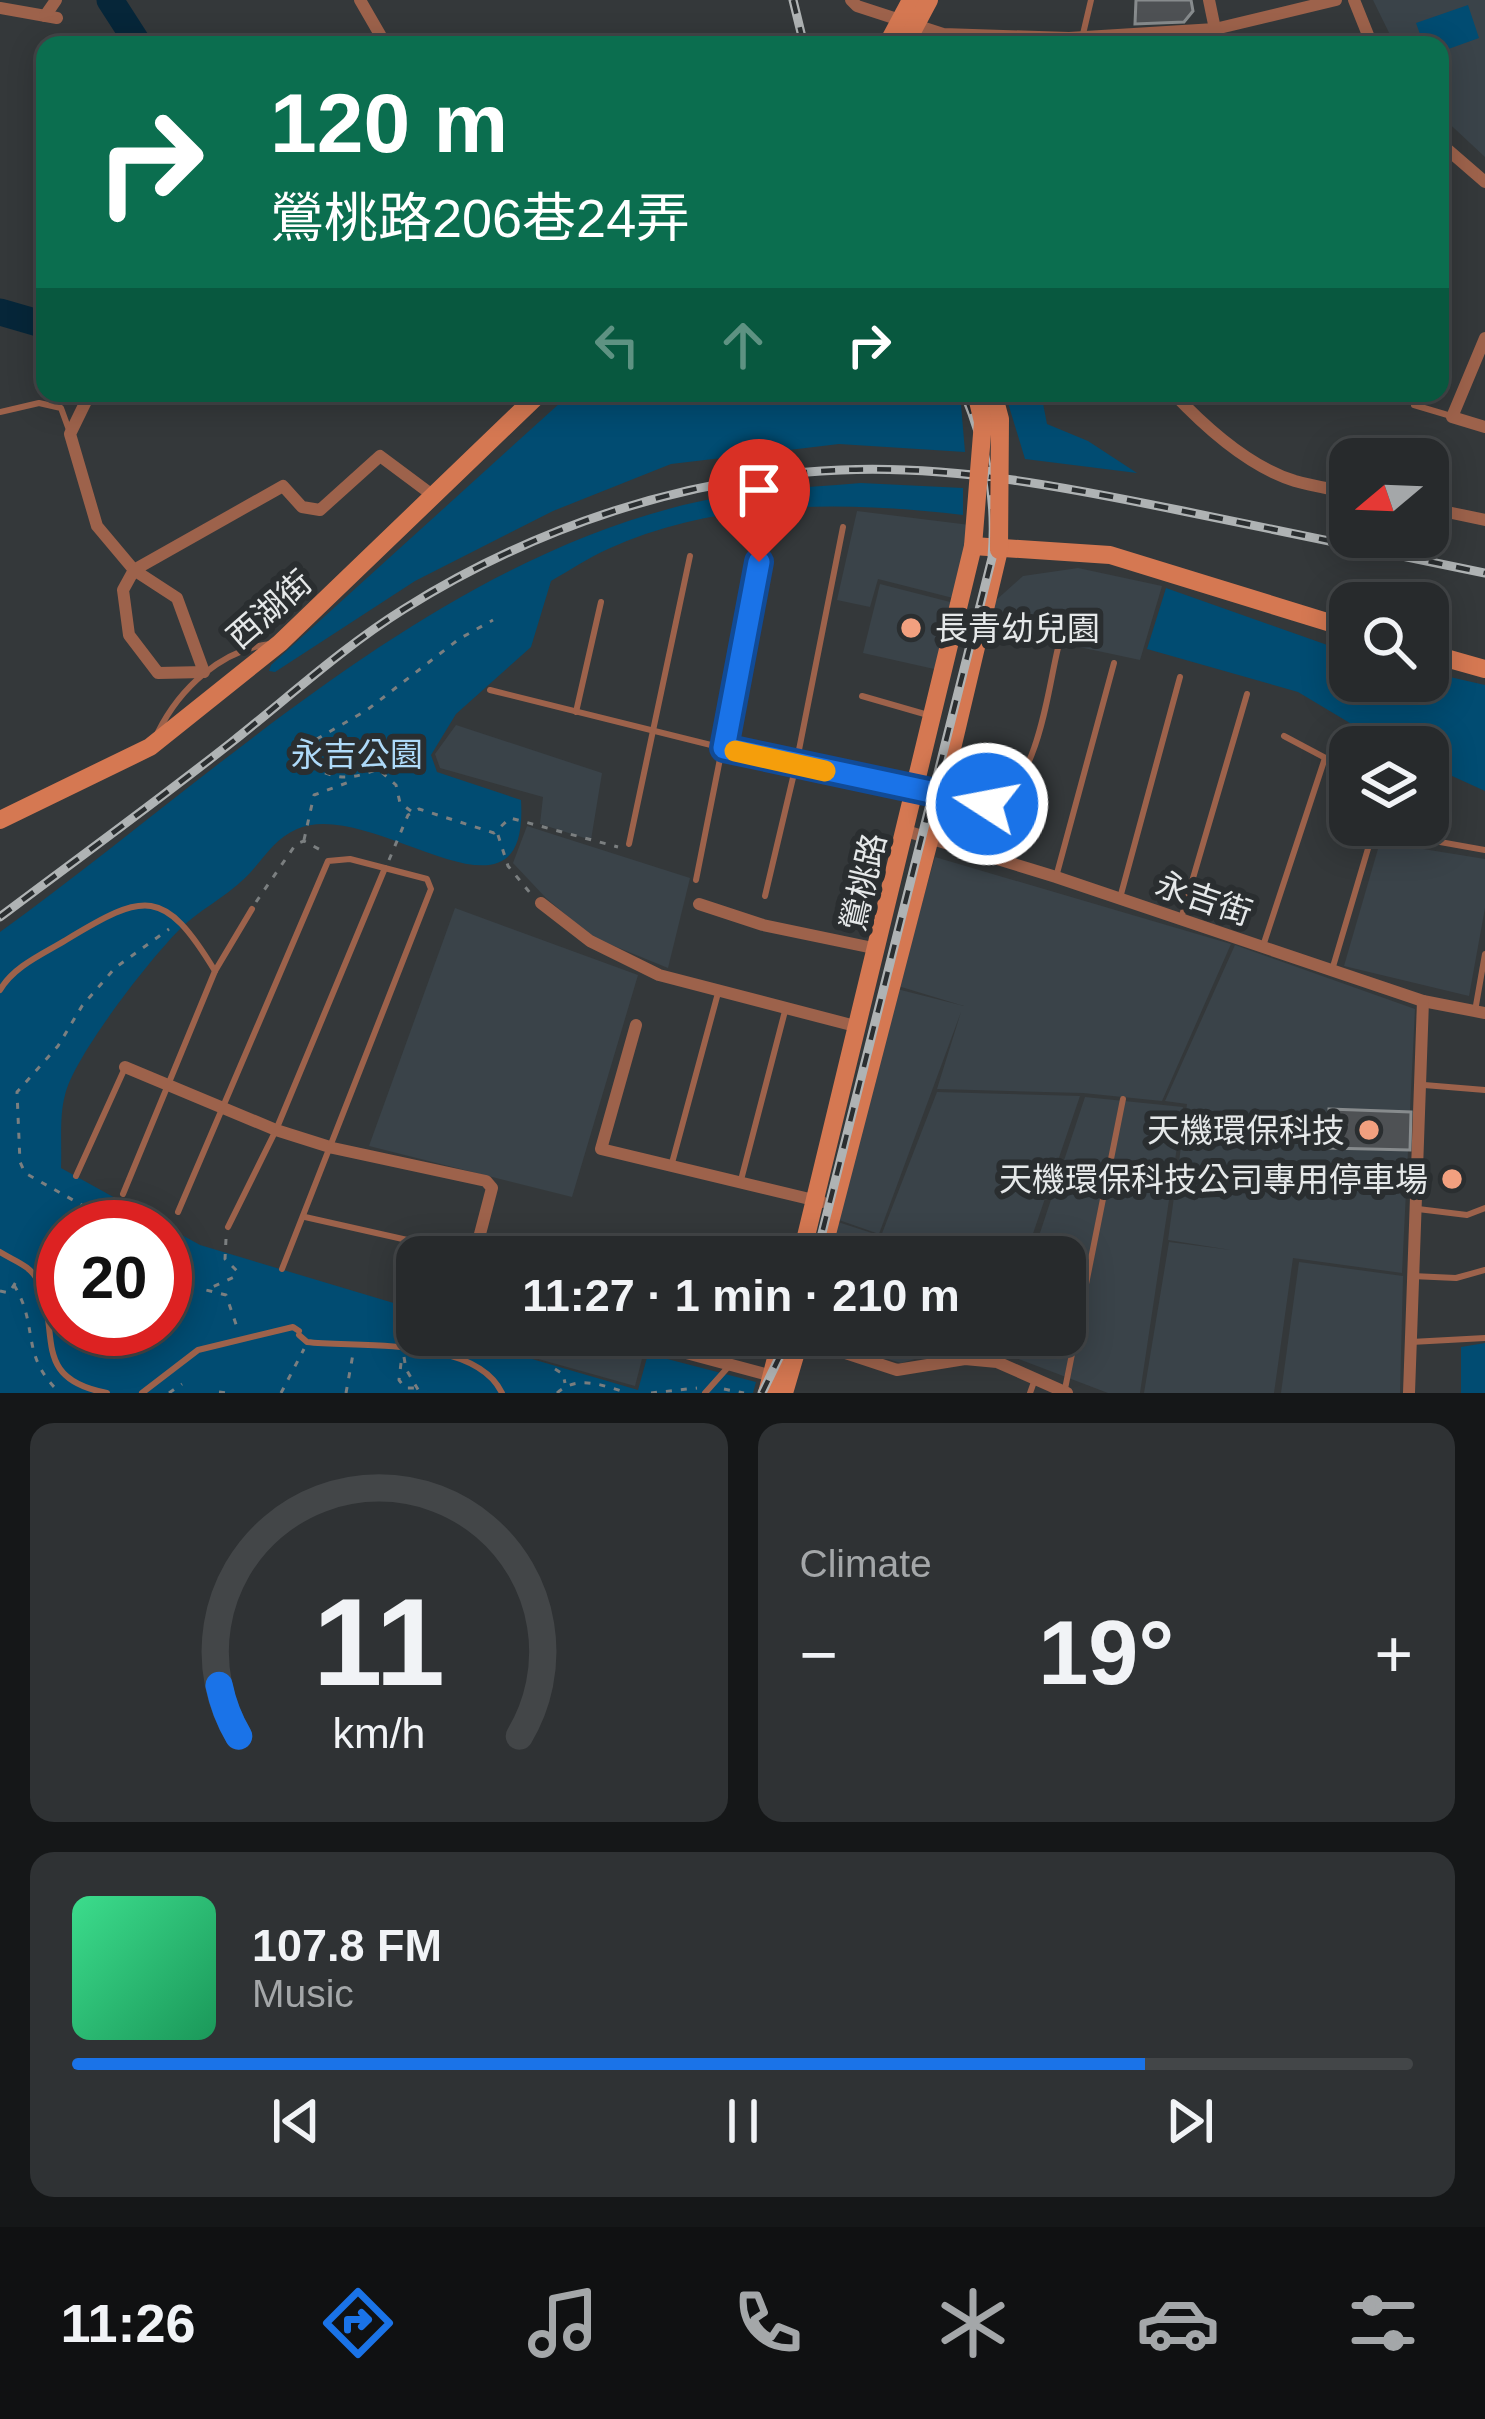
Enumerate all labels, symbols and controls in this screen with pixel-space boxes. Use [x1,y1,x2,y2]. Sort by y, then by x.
text: 120 m [270,76,508,170]
icon: right [72,84,228,240]
text: 鶯桃路206巷24弄 [270,188,690,248]
icon: left [584,312,650,378]
icon: ahead [710,312,776,378]
icon: right [836,312,902,378]
north arrow [1329,438,1449,558]
map controls [1329,438,1449,846]
pin [708,439,810,562]
icon: arrive [726,457,792,523]
street label: 西湖街 [220,563,319,656]
button: search [1329,582,1449,702]
place label: 長青幼兒園 [935,610,1100,647]
marker: 長青幼兒園 [898,615,924,641]
button: layers [1329,726,1449,846]
park label: 永吉公園 [291,736,423,773]
position arrow [924,741,1050,867]
street label: 鶯桃路 [834,830,893,935]
street label: 永吉街 [1151,865,1257,932]
place label: 天機環保科技 [1147,1112,1345,1149]
marker: 天機環保科技 [1356,1117,1382,1143]
place label: 天機環保科技公司專用停車場 [999,1161,1428,1198]
marker: 天機環保科技公司專用停車場 [1439,1166,1465,1192]
speed limit sign: 20 [36,1200,192,1356]
text: 11:27 · 1 min · 210 m [522,1270,960,1321]
text: Climate [800,1542,932,1585]
text: 11 [313,1572,445,1711]
text: 19° [1038,1603,1174,1703]
text: − [800,1617,838,1691]
text: + [1374,1617,1413,1691]
text: km/h [332,1708,425,1756]
text: 107.8 FM [252,1920,442,1971]
text: Music [252,1972,354,2015]
icon: previous [263,2088,329,2154]
icon: pause [710,2088,776,2154]
icon: next [1157,2088,1223,2154]
icon: directions [316,2281,400,2365]
icon: music [521,2281,605,2365]
icon: phone [726,2281,810,2365]
icon: climate [931,2281,1015,2365]
icon: car [1136,2281,1220,2365]
icon: filters [1341,2281,1425,2365]
text: 11:26 [60,2293,196,2353]

